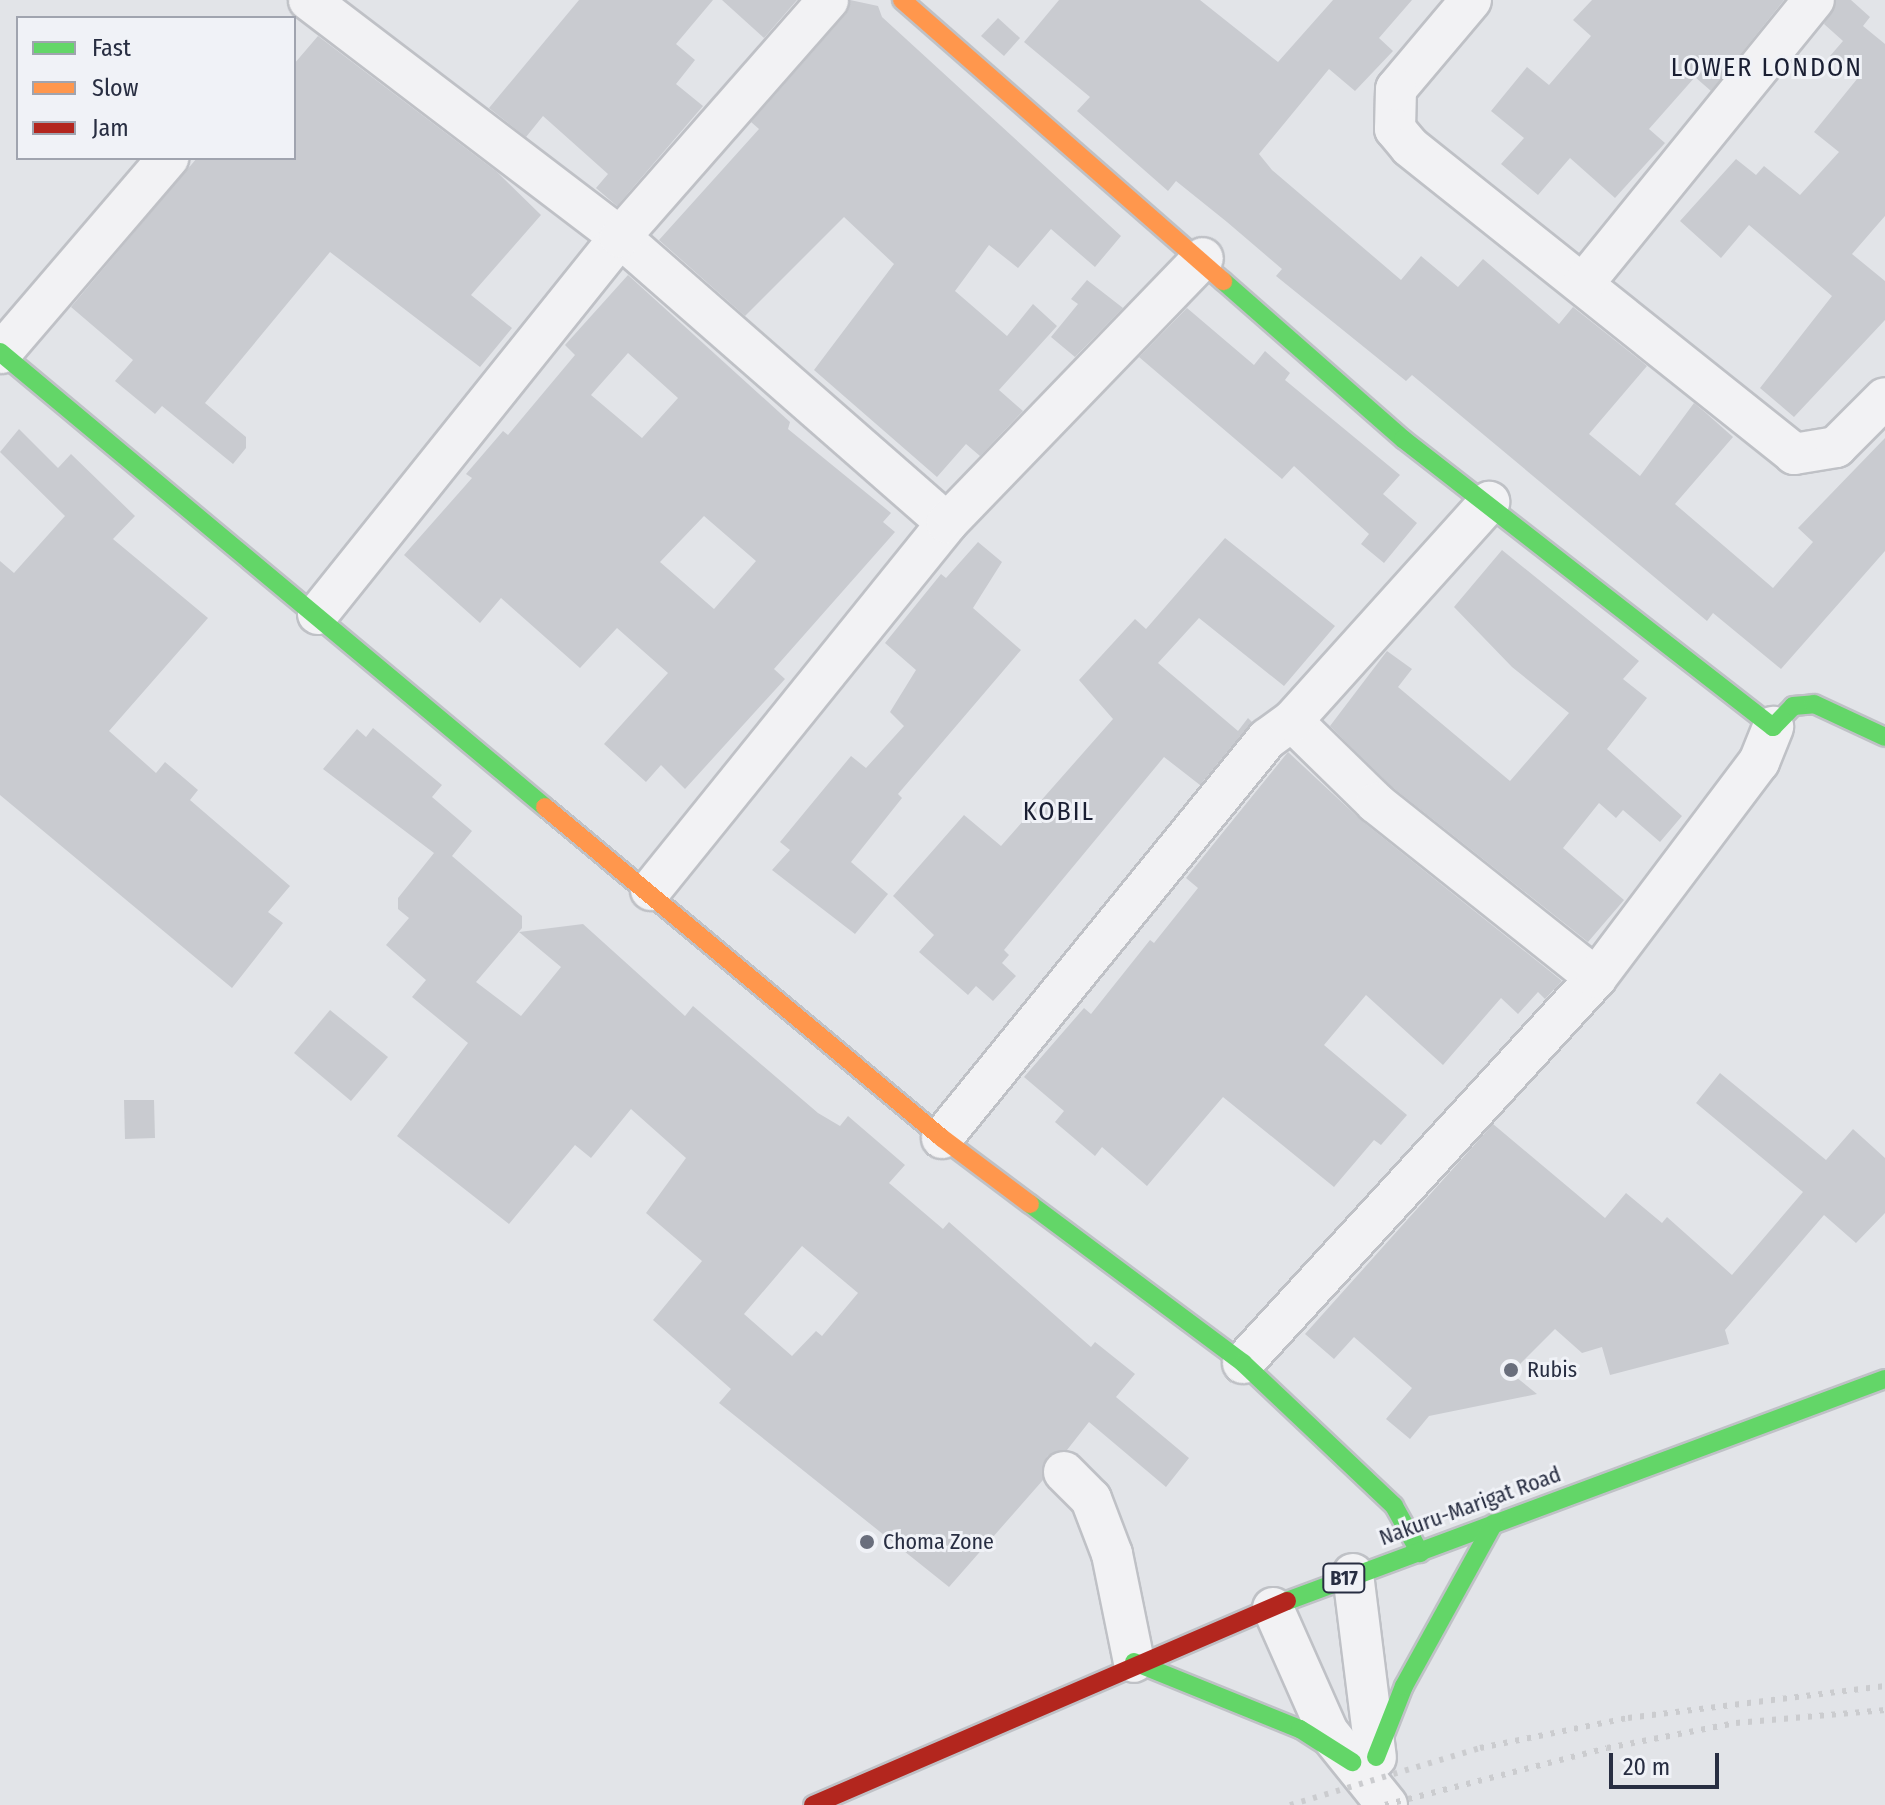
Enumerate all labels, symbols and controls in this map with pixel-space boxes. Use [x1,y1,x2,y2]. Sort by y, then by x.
legend [16,16,296,160]
text: Fast [92,34,131,62]
district label: LOWER LONDON [1671,52,1863,84]
text: Slow [92,74,138,102]
text: Jam [92,114,129,142]
district label: KOBIL [1023,796,1095,828]
place label: Rubis [1527,1357,1577,1383]
marker: Rubis [1502,1361,1520,1379]
street label: Nakuru-Marigat Road [1376,1461,1564,1551]
place label: Choma Zone [883,1529,994,1555]
marker: Choma Zone [858,1533,876,1551]
road number: B17 [1322,1562,1366,1594]
scale bar [1613,1737,1723,1787]
text: 20 m [1623,1753,1670,1781]

